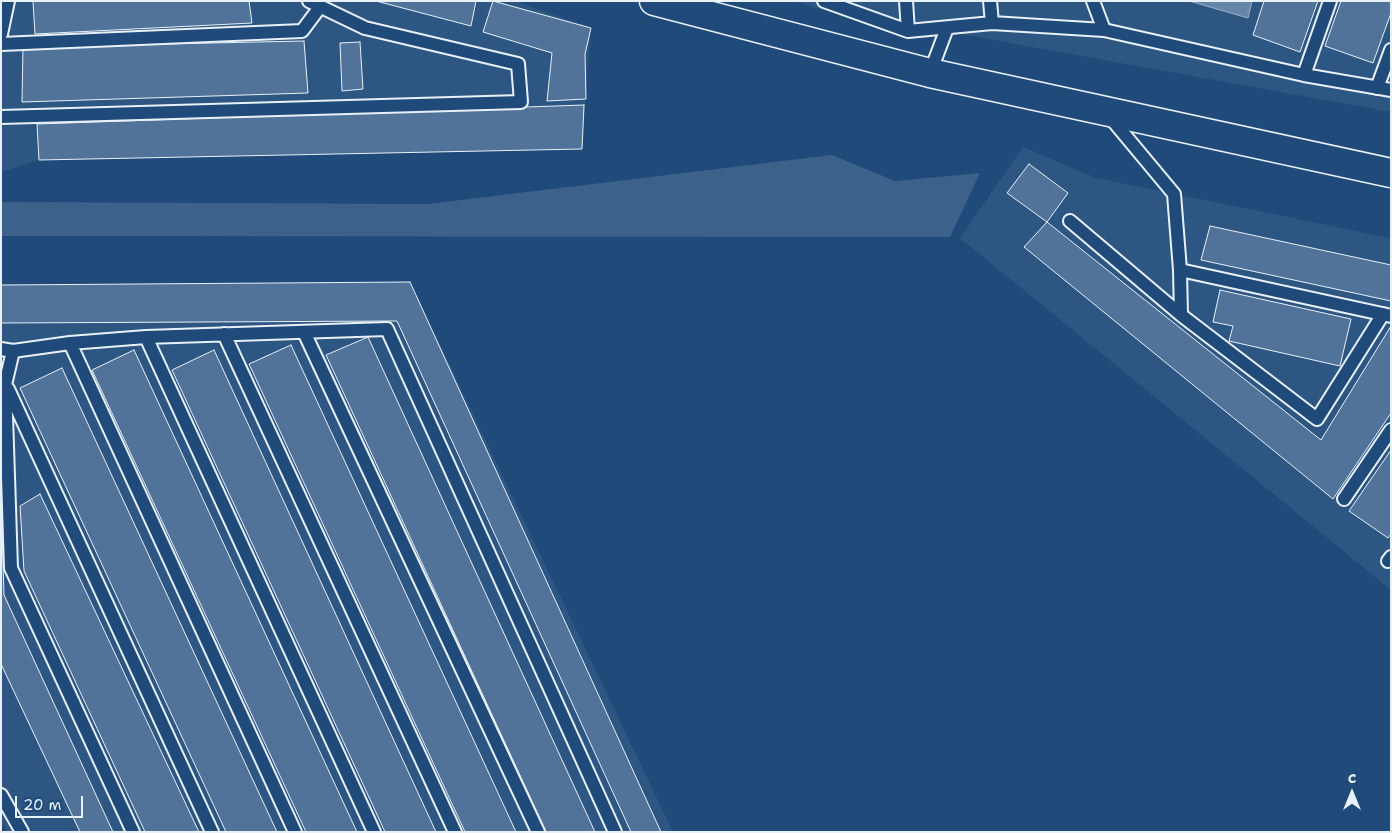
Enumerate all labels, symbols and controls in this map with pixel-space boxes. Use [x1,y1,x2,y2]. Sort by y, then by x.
north arrow [1327,768,1377,818]
text: С [1348,769,1356,787]
scale bar [18,786,85,818]
text: 20 m [23,795,62,815]

